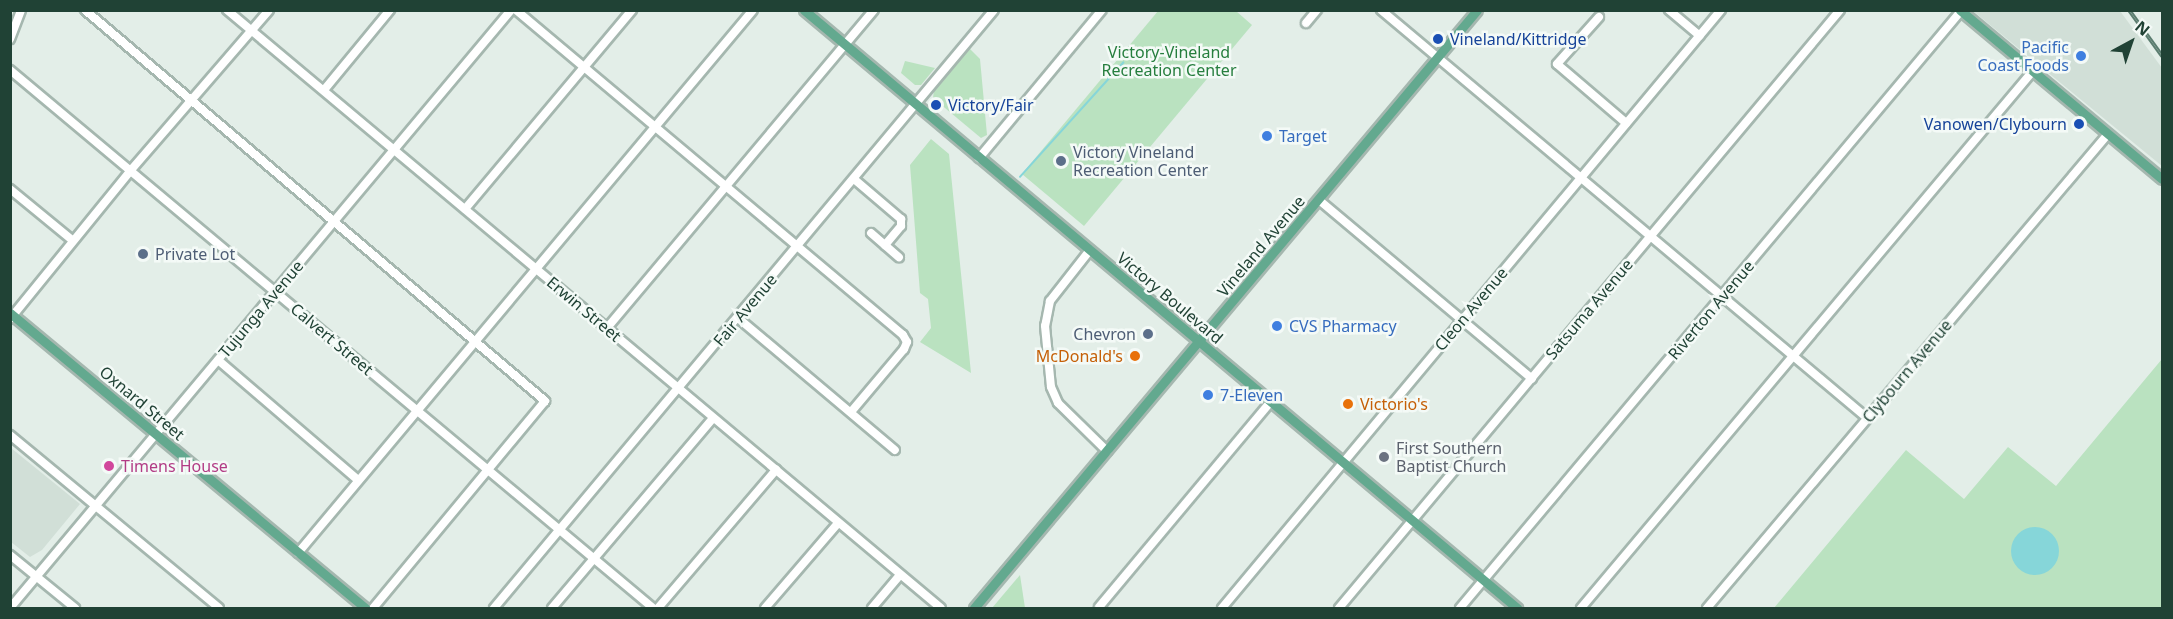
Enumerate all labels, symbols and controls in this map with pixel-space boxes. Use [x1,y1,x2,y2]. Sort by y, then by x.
north arrow [2101,12,2161,72]
text: N [2131,16,2155,41]
place label: Vineland/Kittridge [1450,29,1586,49]
marker: Vineland/Kittridge [1431,32,1445,46]
place label: Pacific Coast Foods [1977,37,2069,75]
park label: Victory-Vineland Recreation Center [1101,42,1237,80]
marker: Pacific Coast Foods [2074,49,2088,63]
place label: Victory/Fair [948,95,1034,115]
marker: Victory/Fair [929,98,943,112]
place label: Vanowen/Clybourn [1924,114,2067,134]
marker: Vanowen/Clybourn [2072,117,2086,131]
place label: Target [1279,126,1327,146]
marker: Target [1260,129,1274,143]
place label: Victory Vineland Recreation Center [1073,142,1208,180]
marker: Victory Vineland Recreation Center [1054,154,1068,168]
street label: Vineland Avenue [1213,192,1309,300]
place label: Private Lot [155,244,235,264]
marker: Private Lot [136,247,150,261]
street label: Victory Boulevard [1113,248,1227,348]
street label: Satsuma Avenue [1541,255,1637,363]
street label: Tujunga Avenue [215,256,307,362]
street label: Riverton Avenue [1664,257,1758,363]
street label: Cleon Avenue [1430,263,1512,355]
street label: Fair Avenue [709,270,781,350]
street label: Erwin Street [543,272,625,346]
street label: Calvert Street [287,299,377,379]
place label: CVS Pharmacy [1289,316,1397,336]
street label: Clybourn Avenue [1858,316,1956,426]
marker: CVS Pharmacy [1270,319,1284,333]
place label: Chevron [1073,324,1136,344]
marker: Chevron [1141,327,1155,341]
place label: McDonald's [1036,346,1123,366]
marker: McDonald's [1128,349,1142,363]
street label: Oxnard Street [96,362,188,444]
place label: 7-Eleven [1220,385,1283,405]
marker: 7-Eleven [1201,388,1215,402]
place label: Victorio's [1360,394,1428,414]
marker: Victorio's [1341,397,1355,411]
place label: First Southern Baptist Church [1396,438,1506,476]
marker: First Southern Baptist Church [1377,450,1391,464]
place label: Timens House [121,456,228,476]
marker: Timens House [102,459,116,473]

